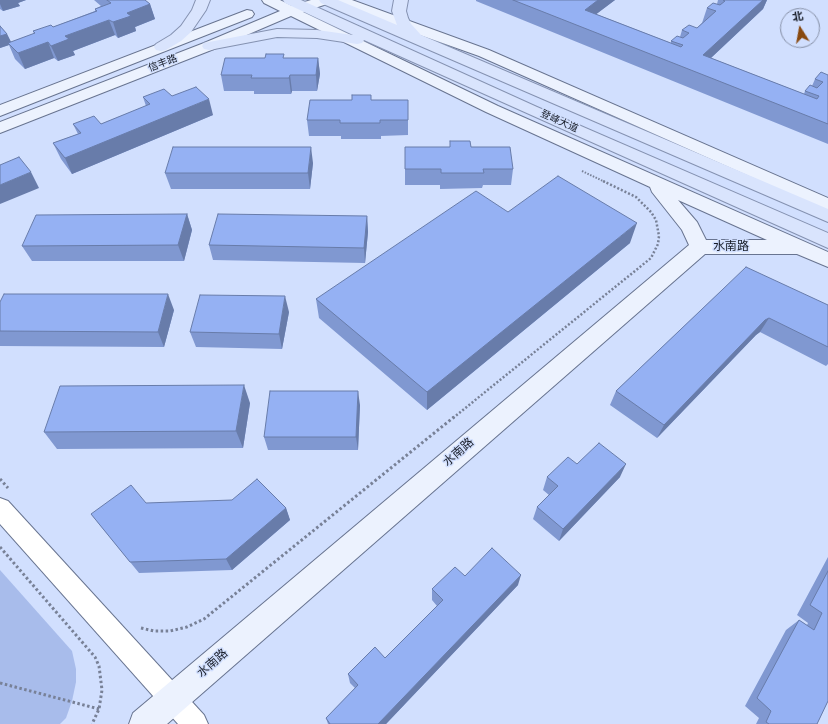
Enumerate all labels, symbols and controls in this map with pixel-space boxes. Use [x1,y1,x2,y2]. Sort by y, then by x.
north arrow [780,8,820,48]
text: 北 [791,8,805,25]
street label: 信丰路 [147,53,179,75]
street label: 登峰大道 [538,108,580,136]
street label: 水南路 [713,240,749,254]
street label: 水南路 [441,436,477,470]
street label: 水南路 [195,647,231,681]

